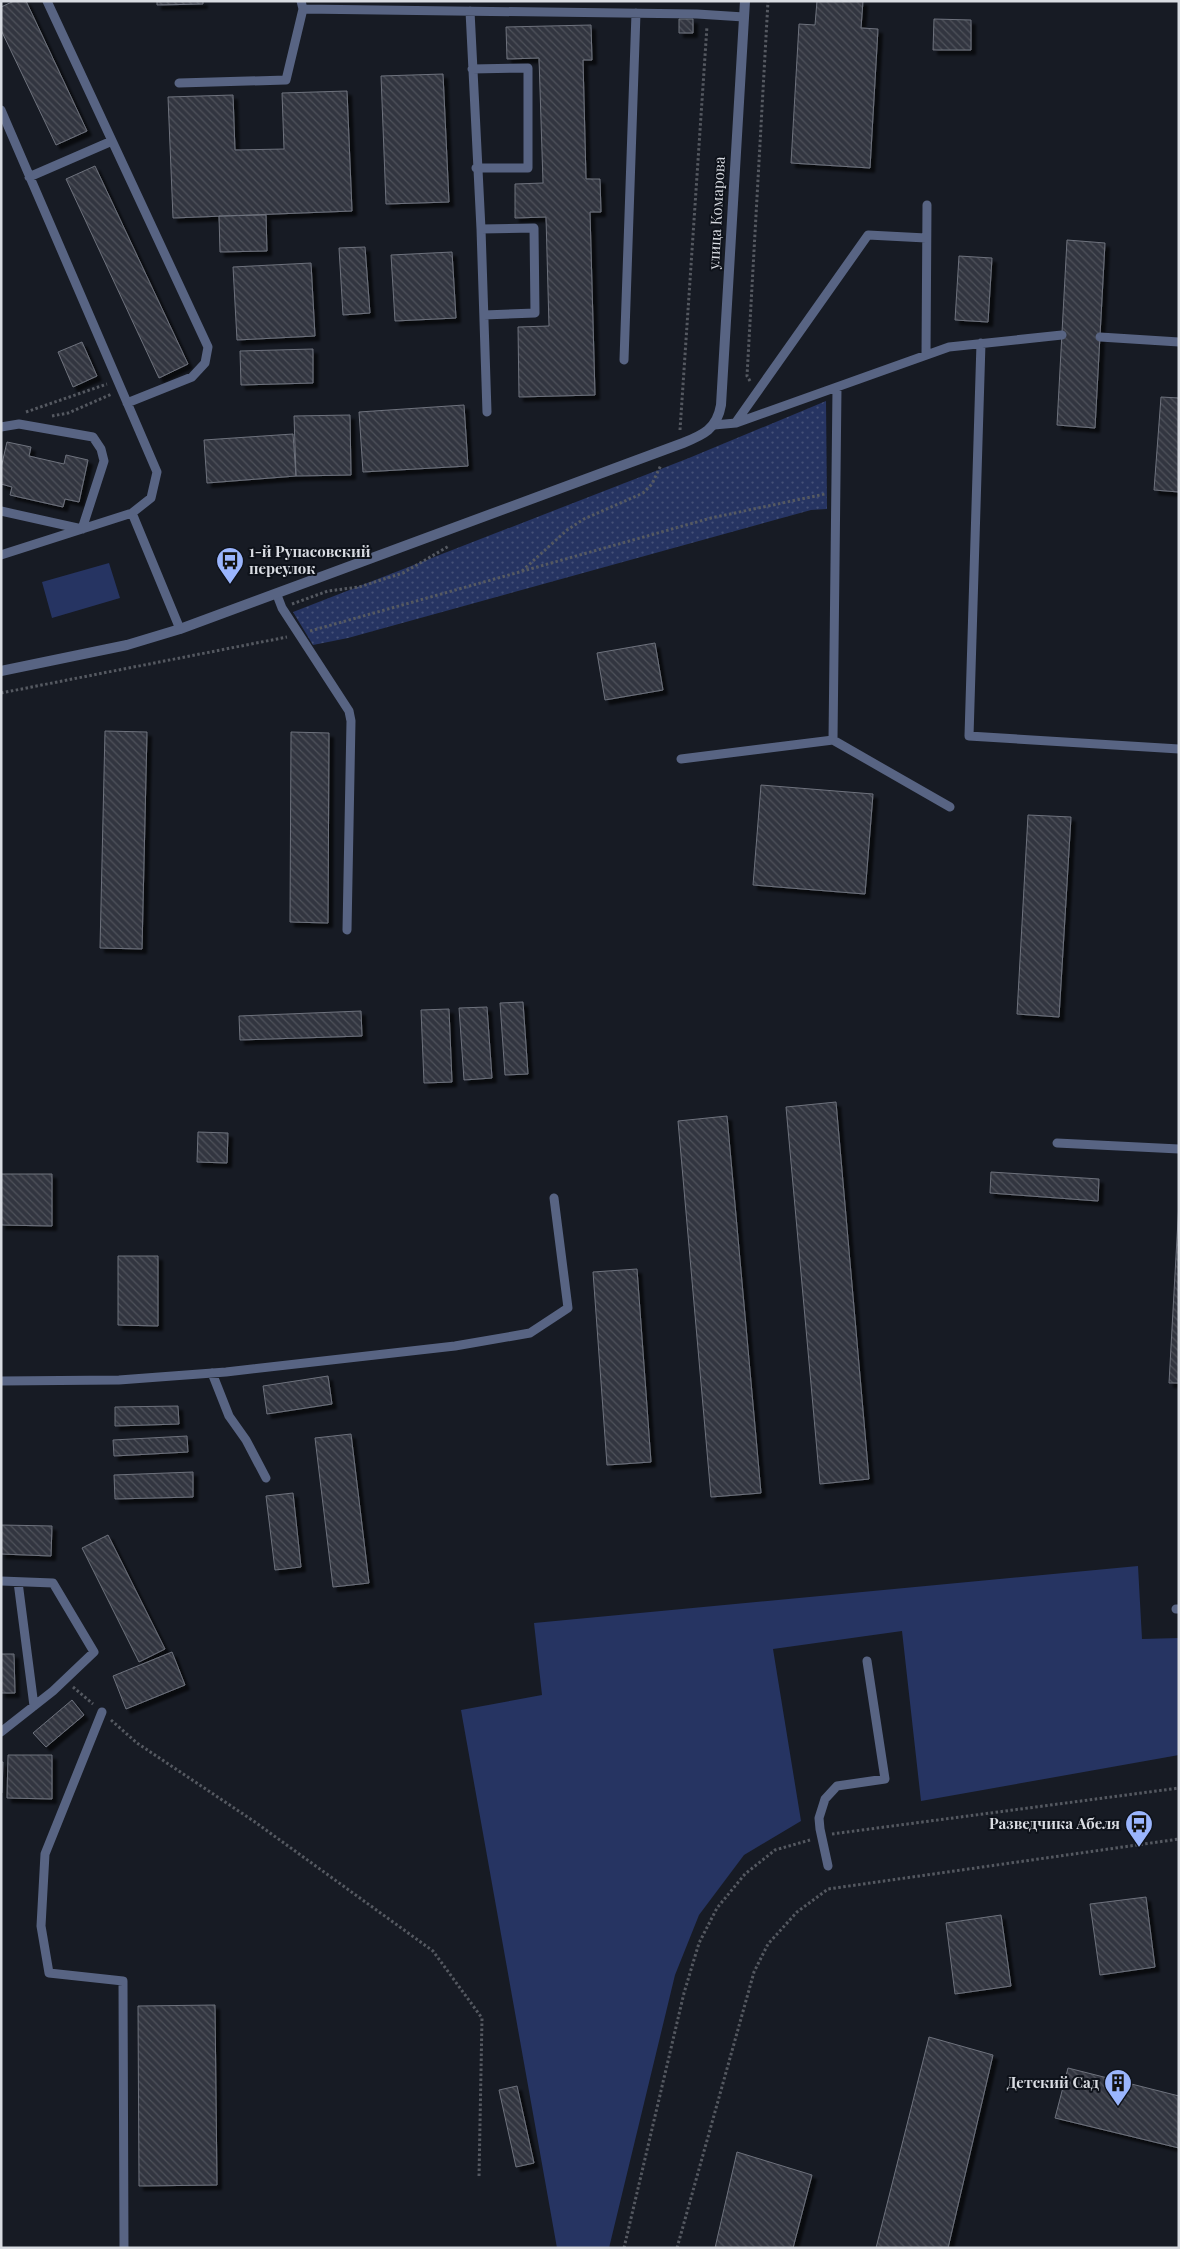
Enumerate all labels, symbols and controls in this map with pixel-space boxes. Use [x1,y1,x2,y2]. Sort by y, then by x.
street label: улица Комарова [703,155,729,271]
place label: 1-й Рупасовский переулок [249,541,371,578]
bus stop icon: 1-й Рупасовский переулок [215,546,245,585]
bus stop icon: Разведчика Абеля [1124,1809,1154,1848]
place label: Разведчика Абеля [989,1813,1120,1833]
building icon: Детский Сад [1103,2068,1133,2107]
place label: Детский Сад [1007,2072,1099,2092]

